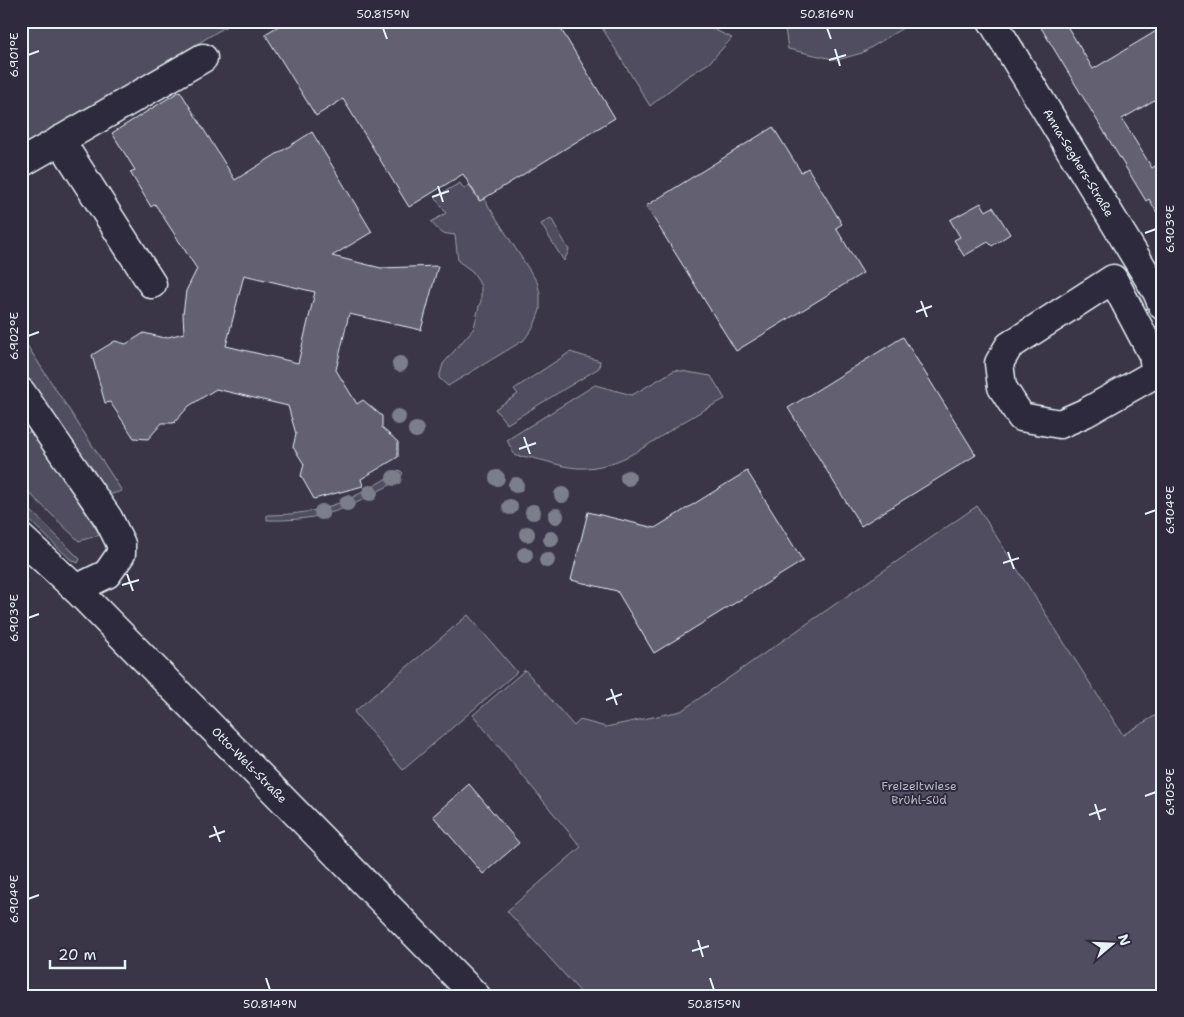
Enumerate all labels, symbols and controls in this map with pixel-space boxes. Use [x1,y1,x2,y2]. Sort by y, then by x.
text: 50.815°N [356,6,410,22]
text: 50.816°N [800,6,854,22]
text: 6.901°E [6,32,22,78]
street label: Anna-Seghers-Straße [1039,106,1117,220]
text: 6.903°E [1162,205,1178,253]
text: 6.902°E [6,312,22,360]
text: 6.904°E [1162,486,1178,534]
text: 6.903°E [6,594,22,642]
street label: Otto-Wels-Straße [208,724,290,807]
text: 6.905°E [1162,768,1178,816]
park label: Freizeitwiese Brühl-Süd [881,778,957,808]
text: 6.904°E [6,875,22,923]
north arrow [1086,920,1136,970]
text: N [1114,932,1135,948]
scale bar [50,937,125,969]
text: 20 m [58,945,97,965]
text: 50.814°N [243,996,297,1012]
text: 50.815°N [687,996,741,1012]

